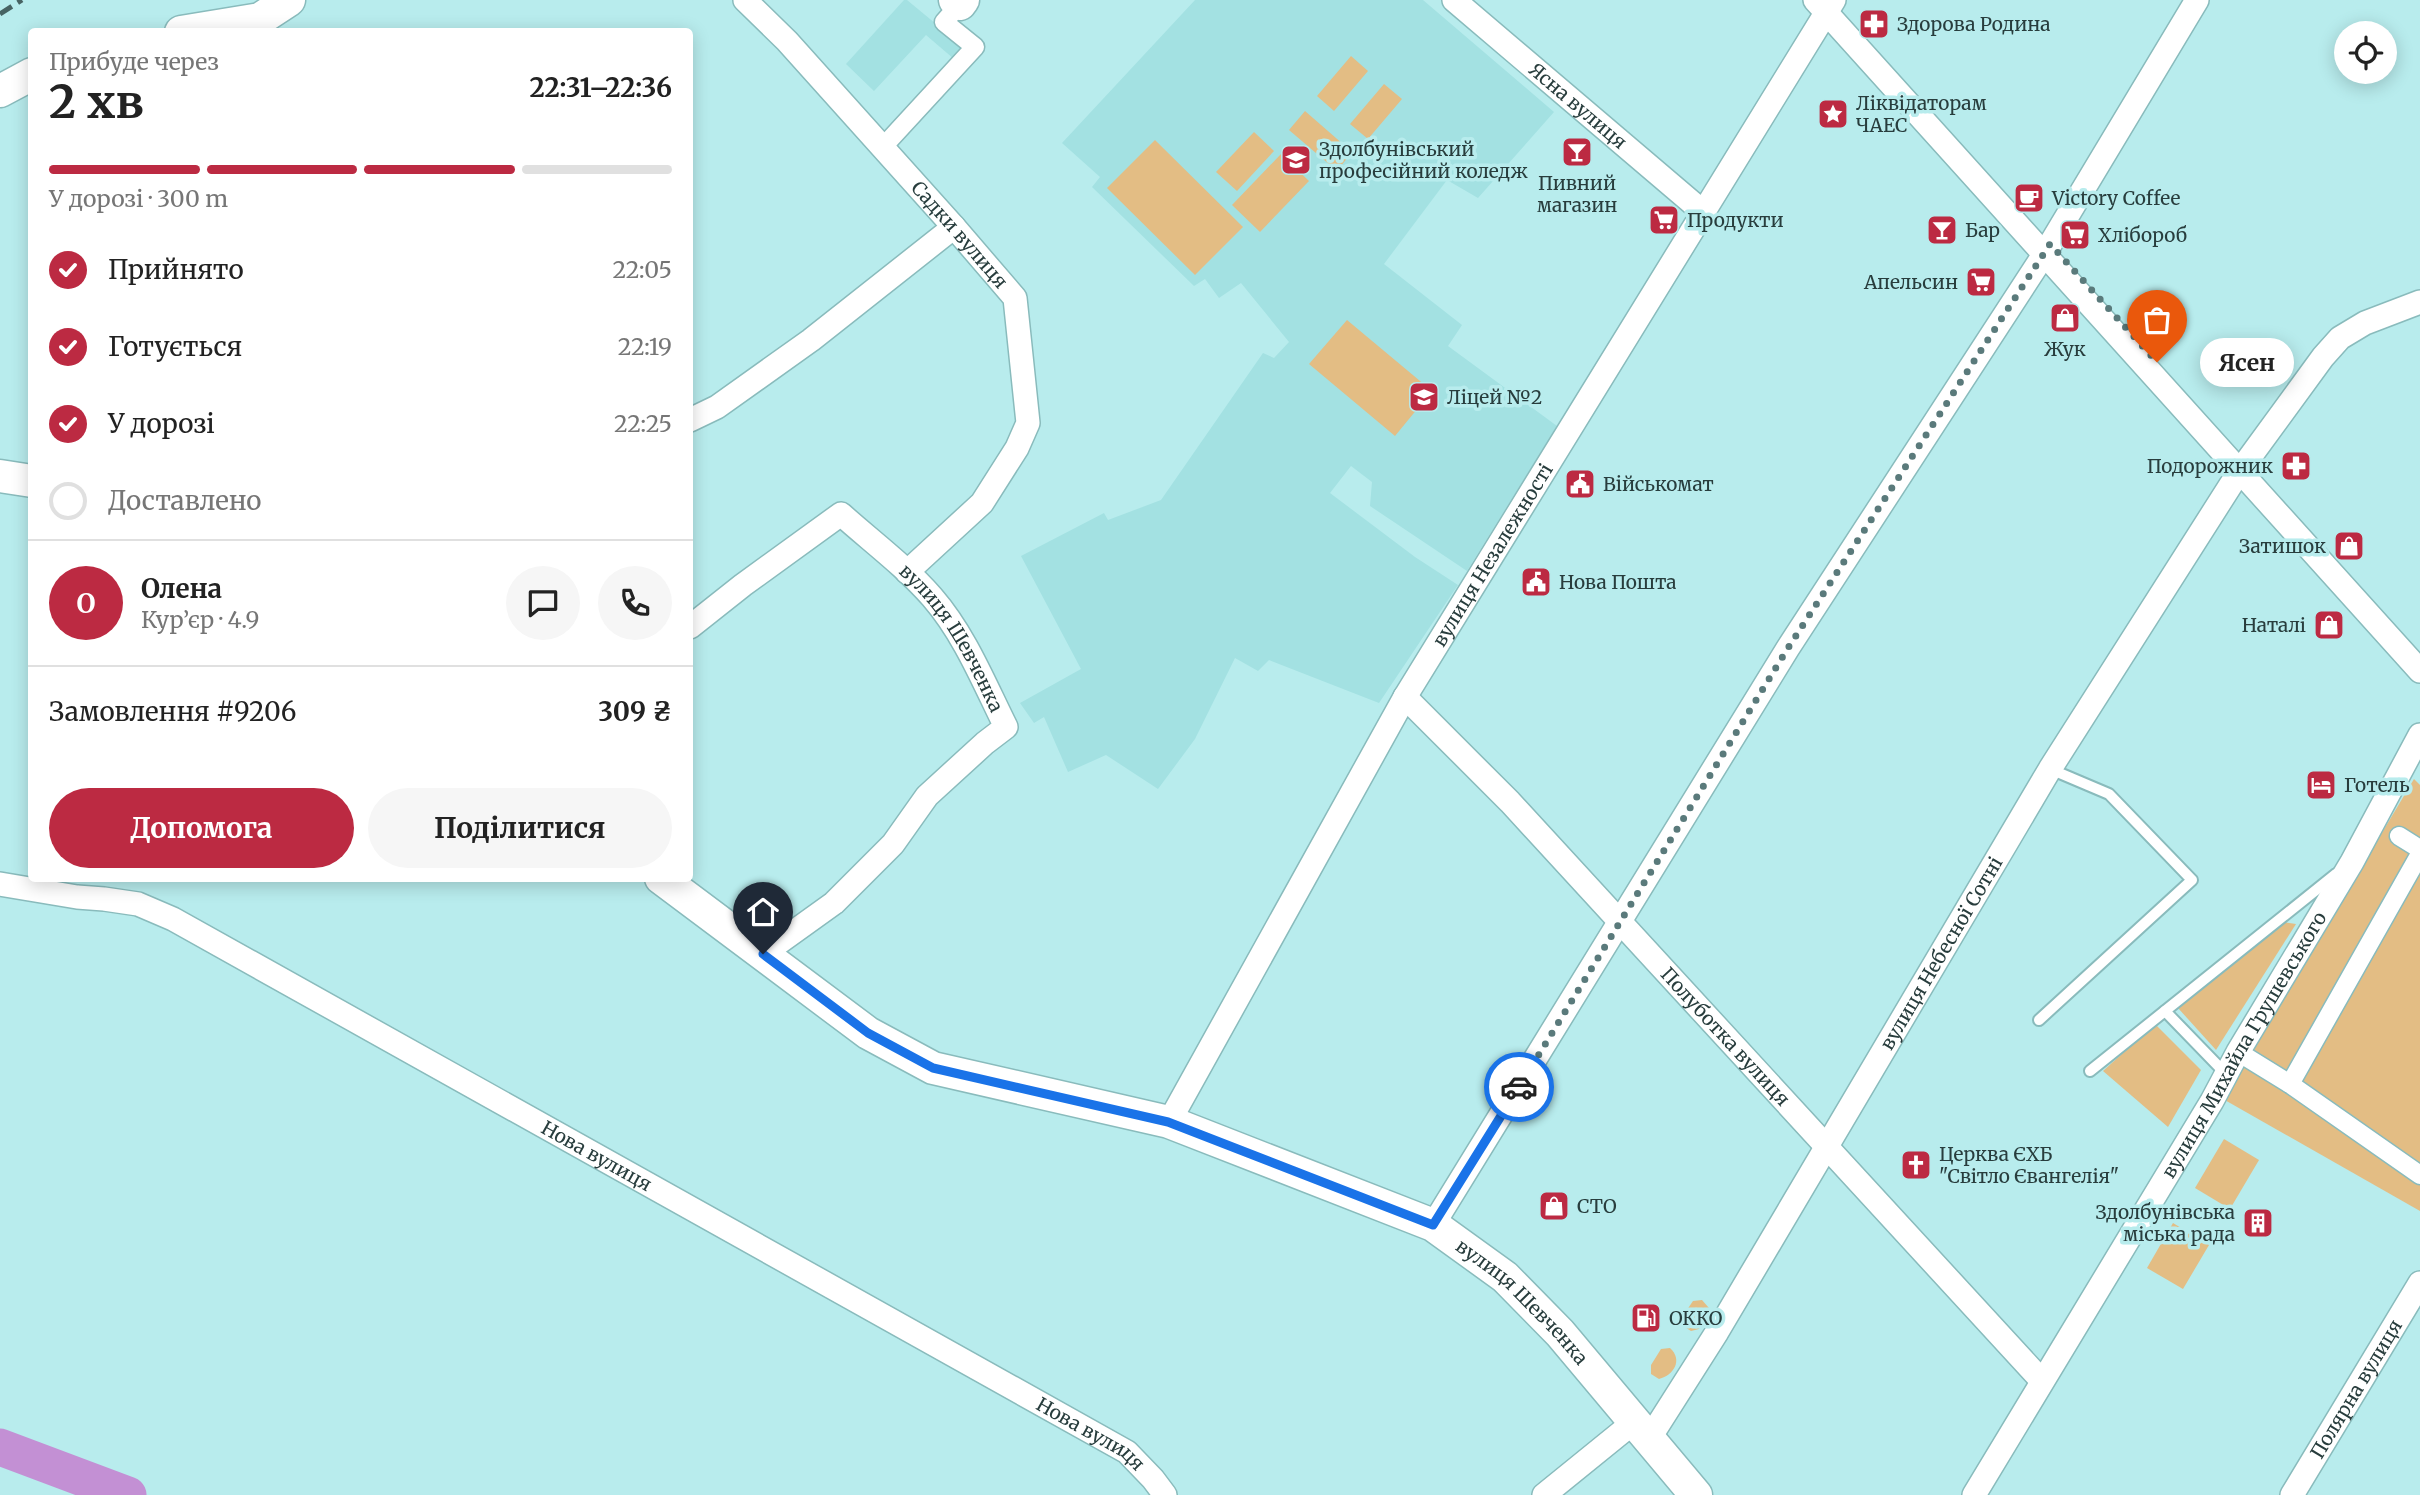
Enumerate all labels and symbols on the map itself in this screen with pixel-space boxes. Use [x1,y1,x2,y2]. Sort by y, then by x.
pharmacy icon: Здорова Родина [1857,7,1891,41]
place label: Здорова Родина [1897,12,2051,36]
street label: Ясна вулиця [1524,57,1632,154]
place label: Ліквідаторам ЧАЕС [1856,91,1987,137]
place icon: Ліквідаторам ЧАЕС [1816,97,1850,131]
bar icon: Пивний магазин [1560,135,1594,169]
place label: Здолбунівський професійний коледж [1319,137,1528,183]
school or university icon: Здолбунівський професійний коледж [1279,143,1313,177]
place label: Пивний магазин [1537,171,1617,217]
street label: Садки вулиця [906,176,1013,293]
cafe icon: Victory Coffee [2012,181,2046,215]
place label: Victory Coffee [2051,186,2180,210]
supermarket icon: Продукти [1647,203,1681,237]
place label: Продукти [1687,208,1784,232]
bar icon: Бар [1925,213,1959,247]
place label: Бар [1965,218,2000,242]
supermarket icon: Хлібороб [2058,218,2092,252]
place label: Хлібороб [2098,223,2187,247]
supermarket icon: Апельсин [1964,265,1998,299]
place label: Апельсин [1863,270,1958,294]
pin [2127,290,2187,362]
shop icon: Жук [2048,301,2082,335]
place label: Жук [2044,337,2086,361]
callout: Ясен [2199,338,2294,386]
school or university icon: Ліцей №2 [1407,380,1441,414]
place label: Ліцей №2 [1447,385,1542,409]
pharmacy icon: Подорожник [2279,449,2313,483]
place label: Подорожник [2147,454,2273,478]
street label: вулиця Незалежності [1427,459,1558,651]
public building icon: Вiйськомат [1563,467,1597,501]
place label: Вiйськомат [1603,472,1714,496]
shop icon: Затишок [2332,529,2366,563]
place label: Затишок [2239,534,2326,558]
street label: вулиця Шевченка [895,559,1009,716]
public building icon: Нова Пошта [1519,565,1553,599]
place label: Нова Пошта [1559,570,1676,594]
shop icon: Наталі [2312,608,2346,642]
place label: Наталі [2242,613,2306,637]
hotel icon: Готель [2304,768,2338,802]
place label: Готель [2344,773,2410,797]
street label: вулиця Небесної Сотні [1875,852,2008,1054]
pin [733,882,793,954]
street label: вулиця Михайла Грушевського [2156,907,2331,1182]
street label: Полуботка вулиця [1656,962,1795,1111]
courier [1484,1052,1554,1122]
street label: Нова вулиця [537,1115,656,1196]
place label: Церква ЄХБ "Світло Євангелія" [1939,1142,2119,1188]
church icon: Церква ЄХБ "Світло Євангелія" [1899,1148,1933,1182]
shop icon: СТО [1537,1189,1571,1223]
place label: СТО [1577,1194,1617,1218]
place label: Здолбунівська міська рада [2096,1200,2235,1246]
building icon: Здолбунівська міська рада [2241,1206,2275,1240]
street label: вулиця Шевченка [1451,1234,1593,1369]
fuel station icon: ОККО [1629,1301,1663,1335]
place label: ОККО [1669,1306,1723,1330]
street label: Полярна вулиця [2305,1315,2407,1463]
street label: Нова вулиця [1032,1392,1150,1475]

